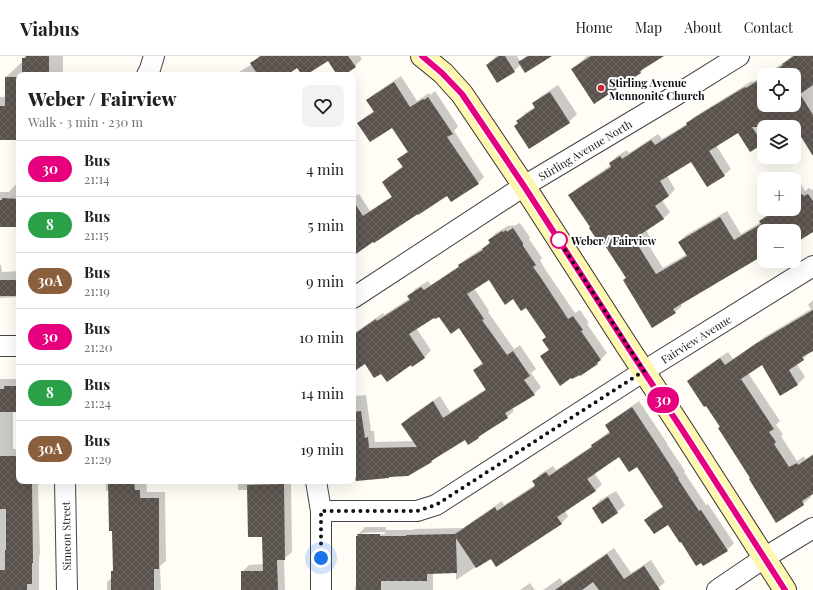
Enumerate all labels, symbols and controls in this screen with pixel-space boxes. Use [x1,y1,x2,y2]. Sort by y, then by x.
text: Viabus [20,15,79,41]
text: Home [575,18,613,37]
text: Map [635,18,662,37]
text: About [684,18,722,37]
text: Contact [744,18,793,37]
map controls [757,68,801,268]
button: locate [757,68,801,112]
place label: Stirling Avenue Mennonite Church [609,75,705,103]
marker: Stirling Avenue Mennonite Church [596,83,606,93]
text: Weber / Fairview [28,85,176,111]
button: heart [302,85,344,127]
text: Walk · 3 min · 230 m [28,113,143,130]
street label: Stirling Avenue North [535,116,635,184]
button: layers [757,120,801,164]
text: Bus [84,150,110,170]
text: 30 [42,159,58,178]
text: 4 min [306,159,344,179]
text: 21:14 [84,170,110,187]
button: + [757,172,801,216]
text: Bus [84,206,110,226]
text: 8 [46,215,54,234]
text: 5 min [308,215,344,235]
button: − [757,224,801,268]
text: 21:15 [84,226,109,243]
marker: Weber / Fairview [550,231,568,249]
place label: Weber / Fairview [570,233,657,248]
text: Bus [84,262,110,282]
text: 30A [37,271,63,290]
text: 9 min [306,271,344,291]
text: 21:19 [84,282,110,299]
street label: Fairview Avenue [658,311,735,367]
text: Bus [84,318,110,338]
text: 30 [42,327,58,346]
text: 10 min [299,327,344,347]
text: 21:20 [84,338,113,355]
text: Bus [84,374,110,394]
text: 8 [46,383,54,402]
text: 14 min [301,383,344,403]
line badge: 30 [645,387,681,413]
text: 30 [655,390,671,409]
text: 21:24 [84,394,111,411]
text: Bus [84,430,110,450]
text: 30A [37,439,63,458]
text: 19 min [300,439,344,459]
text: 21:29 [84,450,111,467]
street label: Simeon Street [58,501,74,571]
your location [311,548,331,568]

